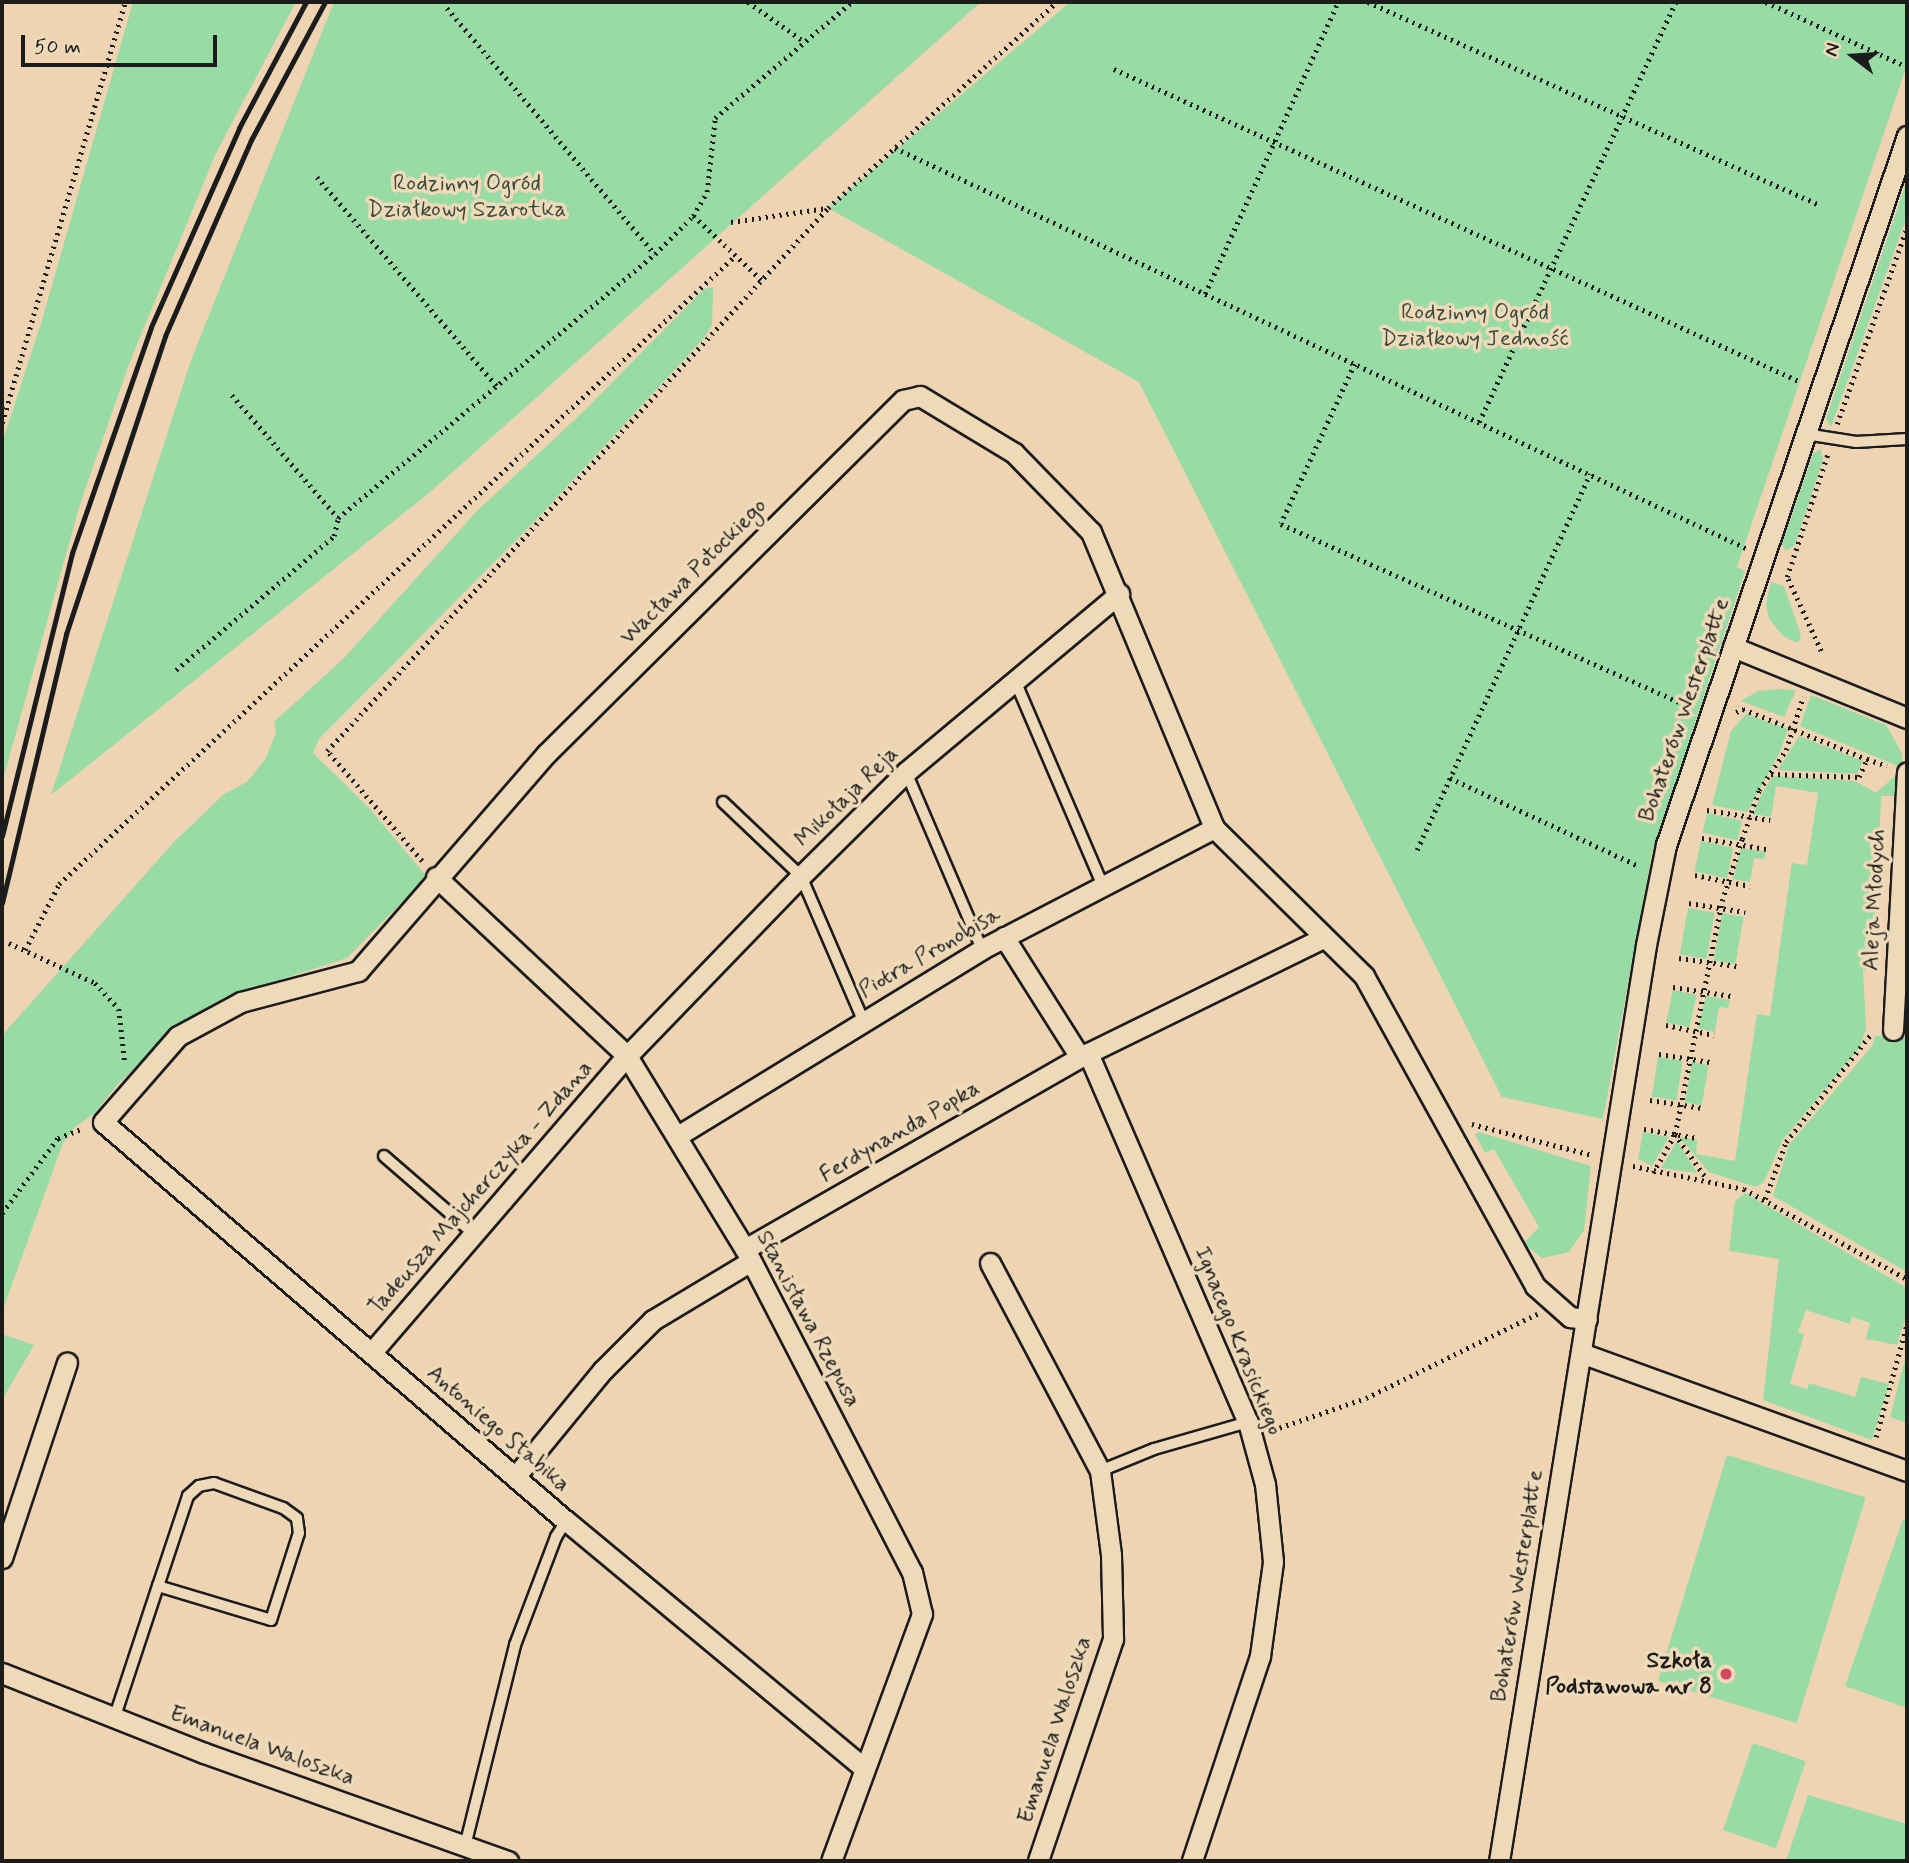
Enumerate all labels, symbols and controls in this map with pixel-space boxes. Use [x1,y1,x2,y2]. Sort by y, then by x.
scale bar [24,21,220,65]
north arrow [1818,21,1888,91]
text: 50 m [34,33,81,61]
text: N [1819,40,1846,59]
park label: Rodzinny Ogród Działkowy Szarotka [368,170,566,224]
park label: Rodzinny Ogród Działkowy Jedność [1381,299,1569,353]
street label: Wacława Potockiego [617,495,771,649]
street label: Bohaterów Westerplatte [1633,594,1737,826]
street label: Mikołaja Reja [788,740,906,854]
street label: Aleja Młodych [1857,828,1893,972]
street label: Piotra Pronobisa [854,901,1006,1005]
street label: Tadeusza Majcherczyka - Zdana [362,1054,600,1322]
street label: Ferdynanda Popka [815,1075,985,1189]
street label: Stanisława Rzepusa [749,1225,867,1413]
street label: Ignacego Krasickiego [1187,1241,1289,1441]
street label: Antoniego Stabika [421,1360,575,1498]
street label: Bohaterów Westerplatte [1486,1467,1550,1705]
street label: Emanuela Waloszka [1011,1632,1099,1828]
place label: Szkoła Podstawowa nr 8 [1552,1647,1712,1701]
marker: Szkoła Podstawowa nr 8 [1718,1666,1734,1682]
street label: Emanuela Waloszka [165,1699,359,1793]

